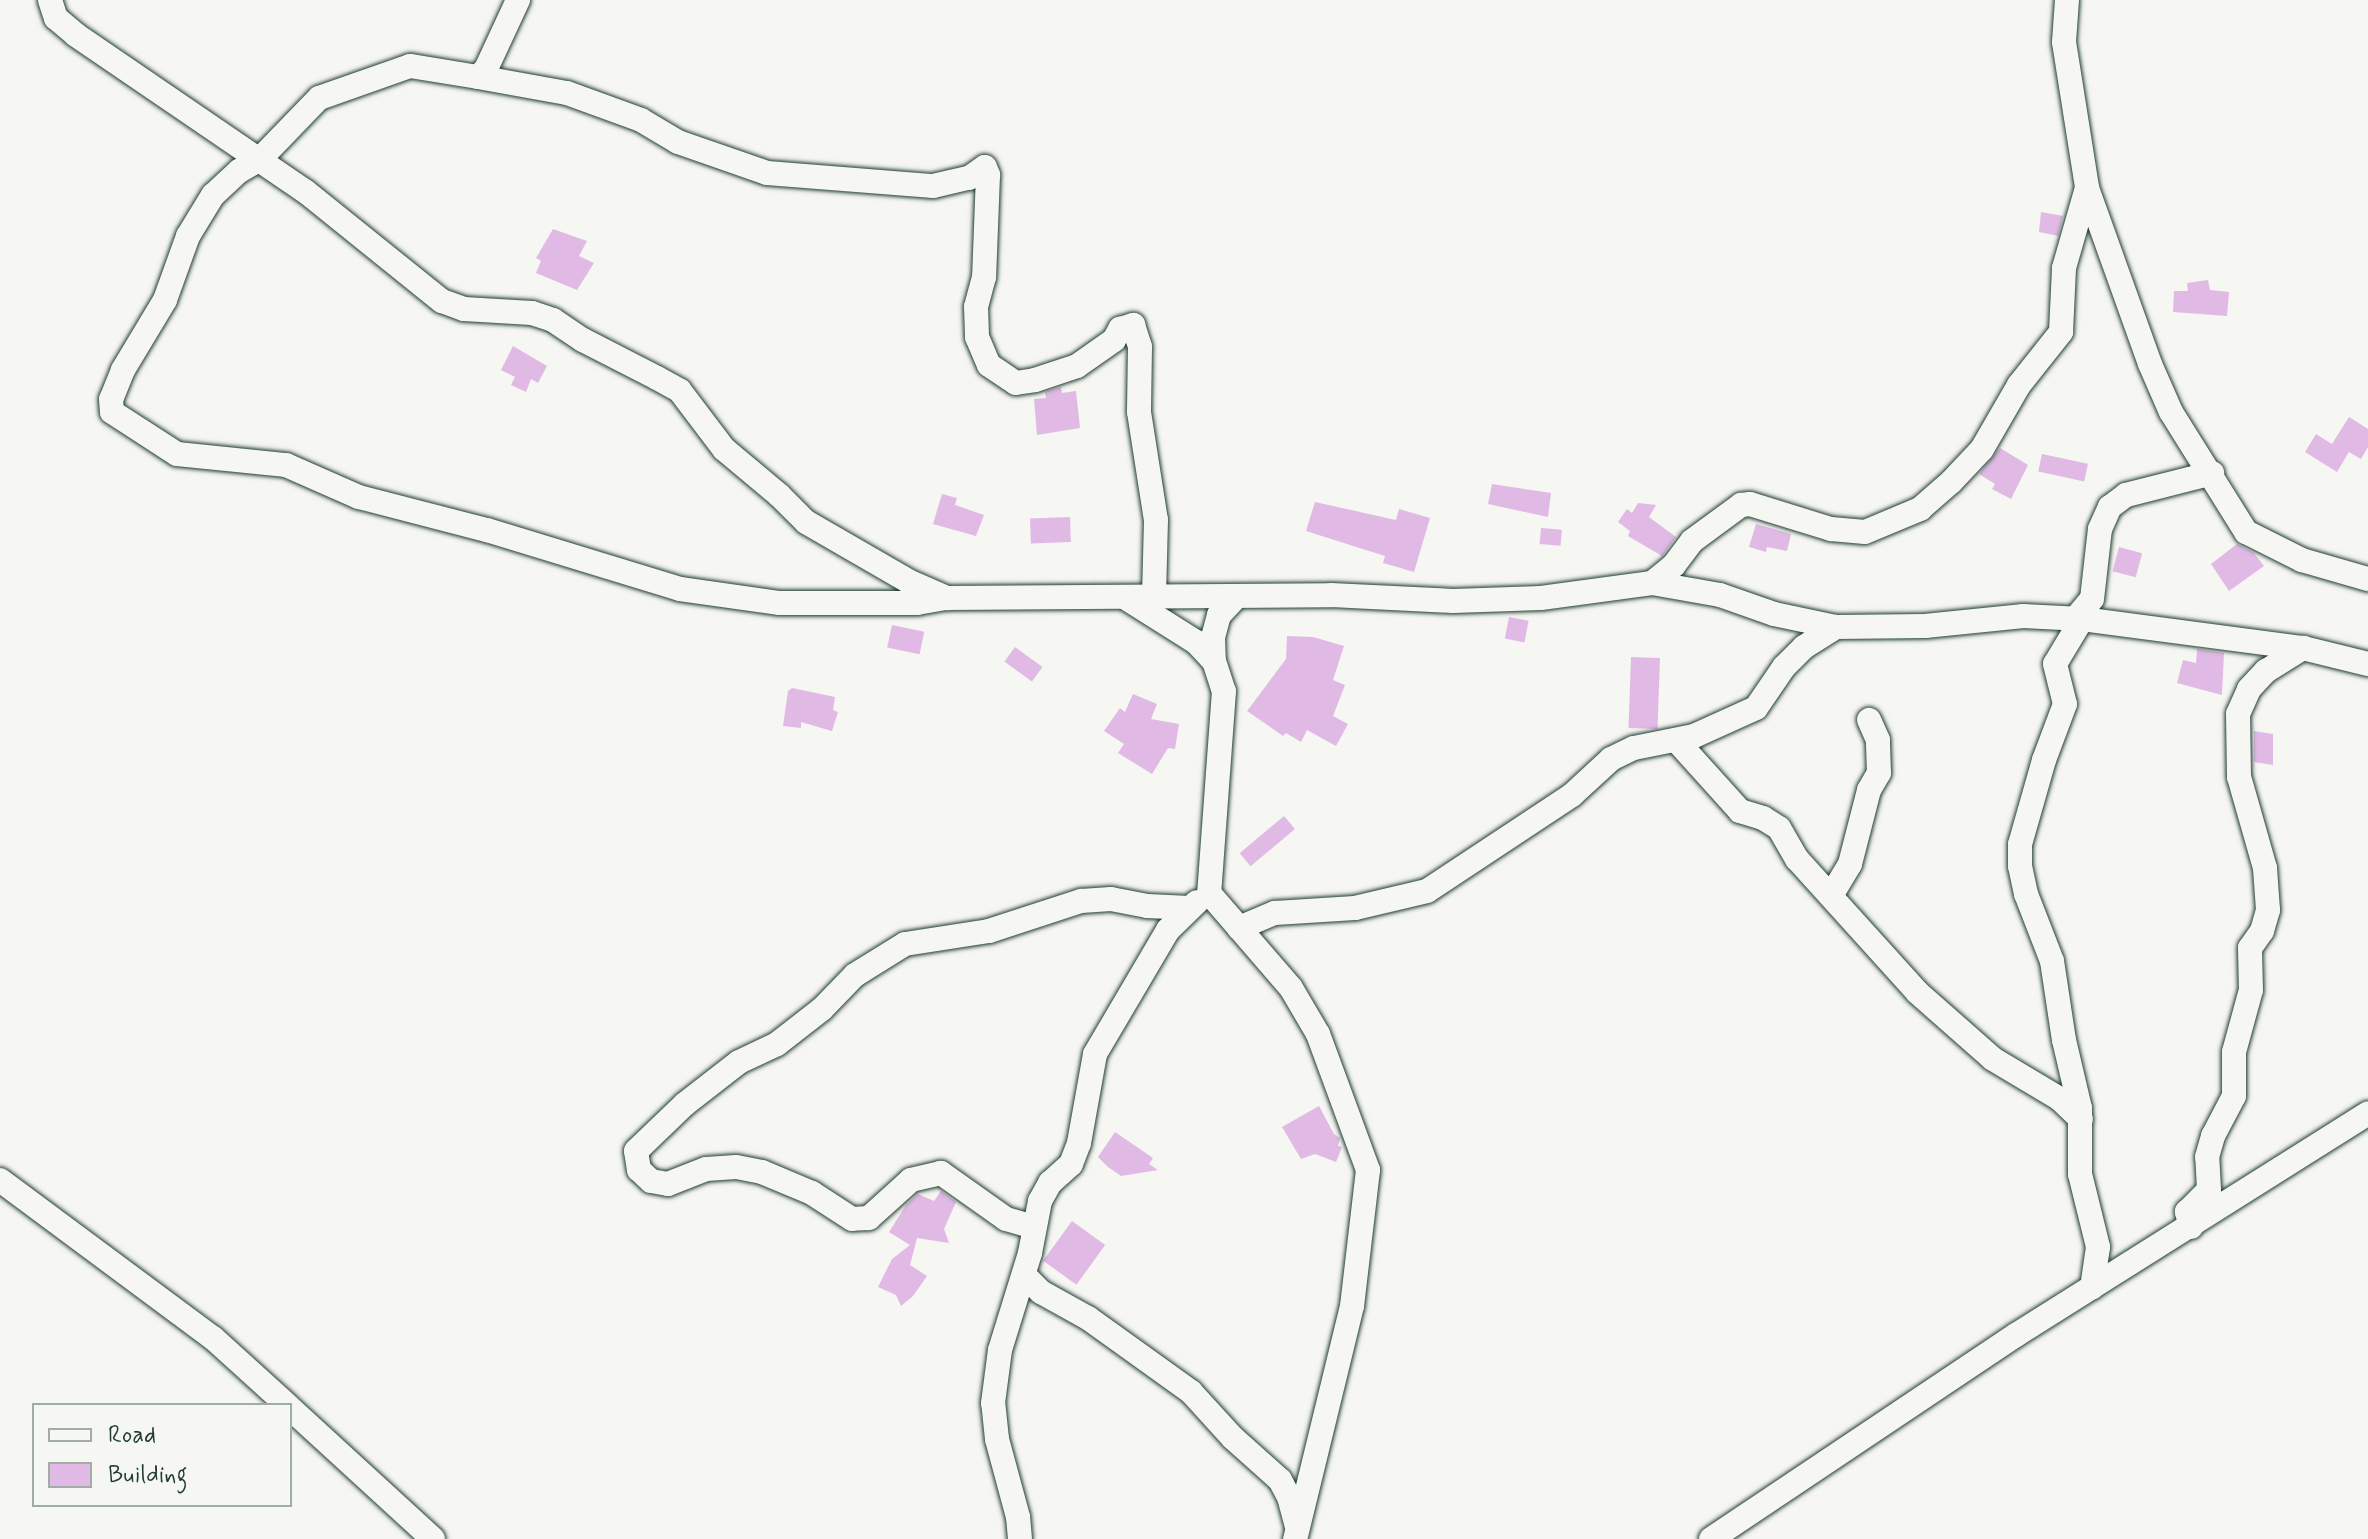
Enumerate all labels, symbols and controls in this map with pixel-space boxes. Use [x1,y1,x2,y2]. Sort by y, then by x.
legend [32,1403,292,1507]
text: Road [108,1420,156,1451]
text: Building [108,1460,188,1491]

